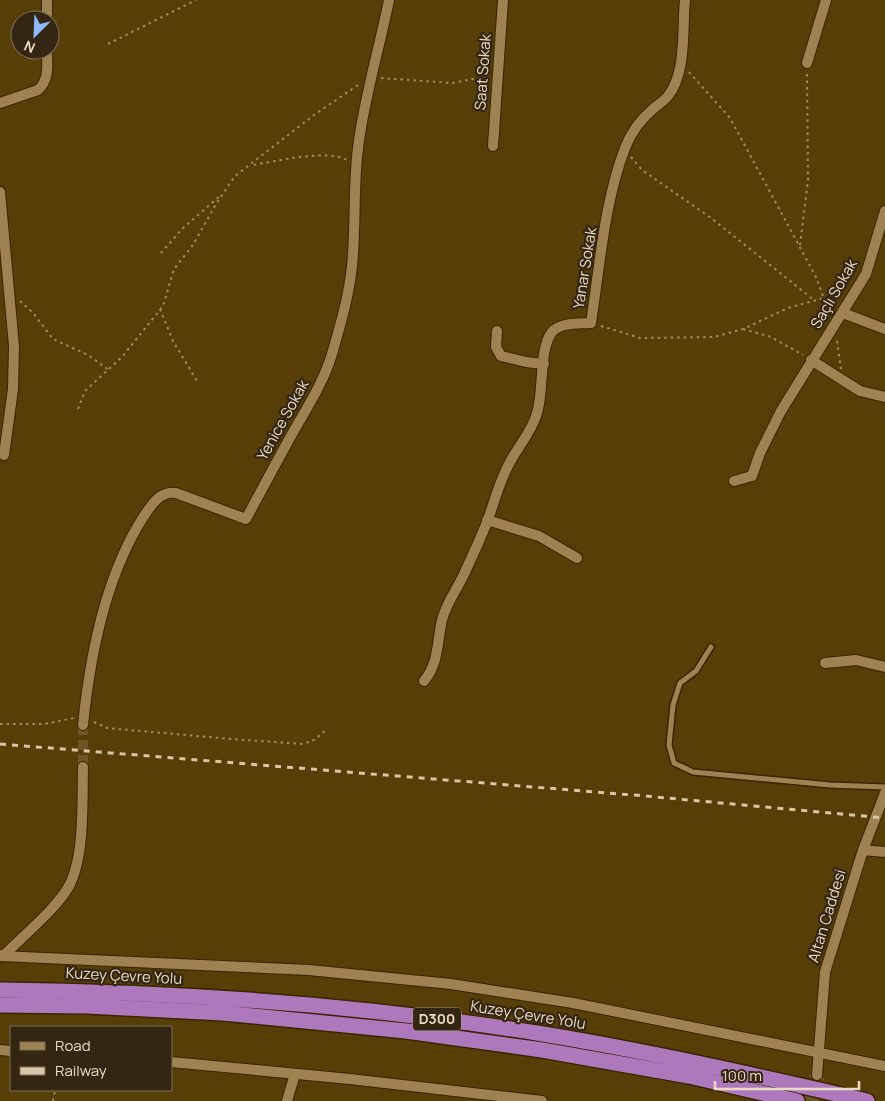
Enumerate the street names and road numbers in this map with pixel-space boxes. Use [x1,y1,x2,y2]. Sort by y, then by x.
street label: Saat Sokak [469,33,496,111]
street label: Yanar Sokak [568,225,601,310]
street label: Saçlı Sokak [805,255,862,332]
street label: Yenice Sokak [252,375,314,464]
street label: Altan Caddesi [802,867,851,965]
street label: Kuzey Çevre Yolu [65,962,183,989]
street label: Kuzey Çevre Yolu [469,995,587,1034]
road number: D300 [413,1008,461,1030]

